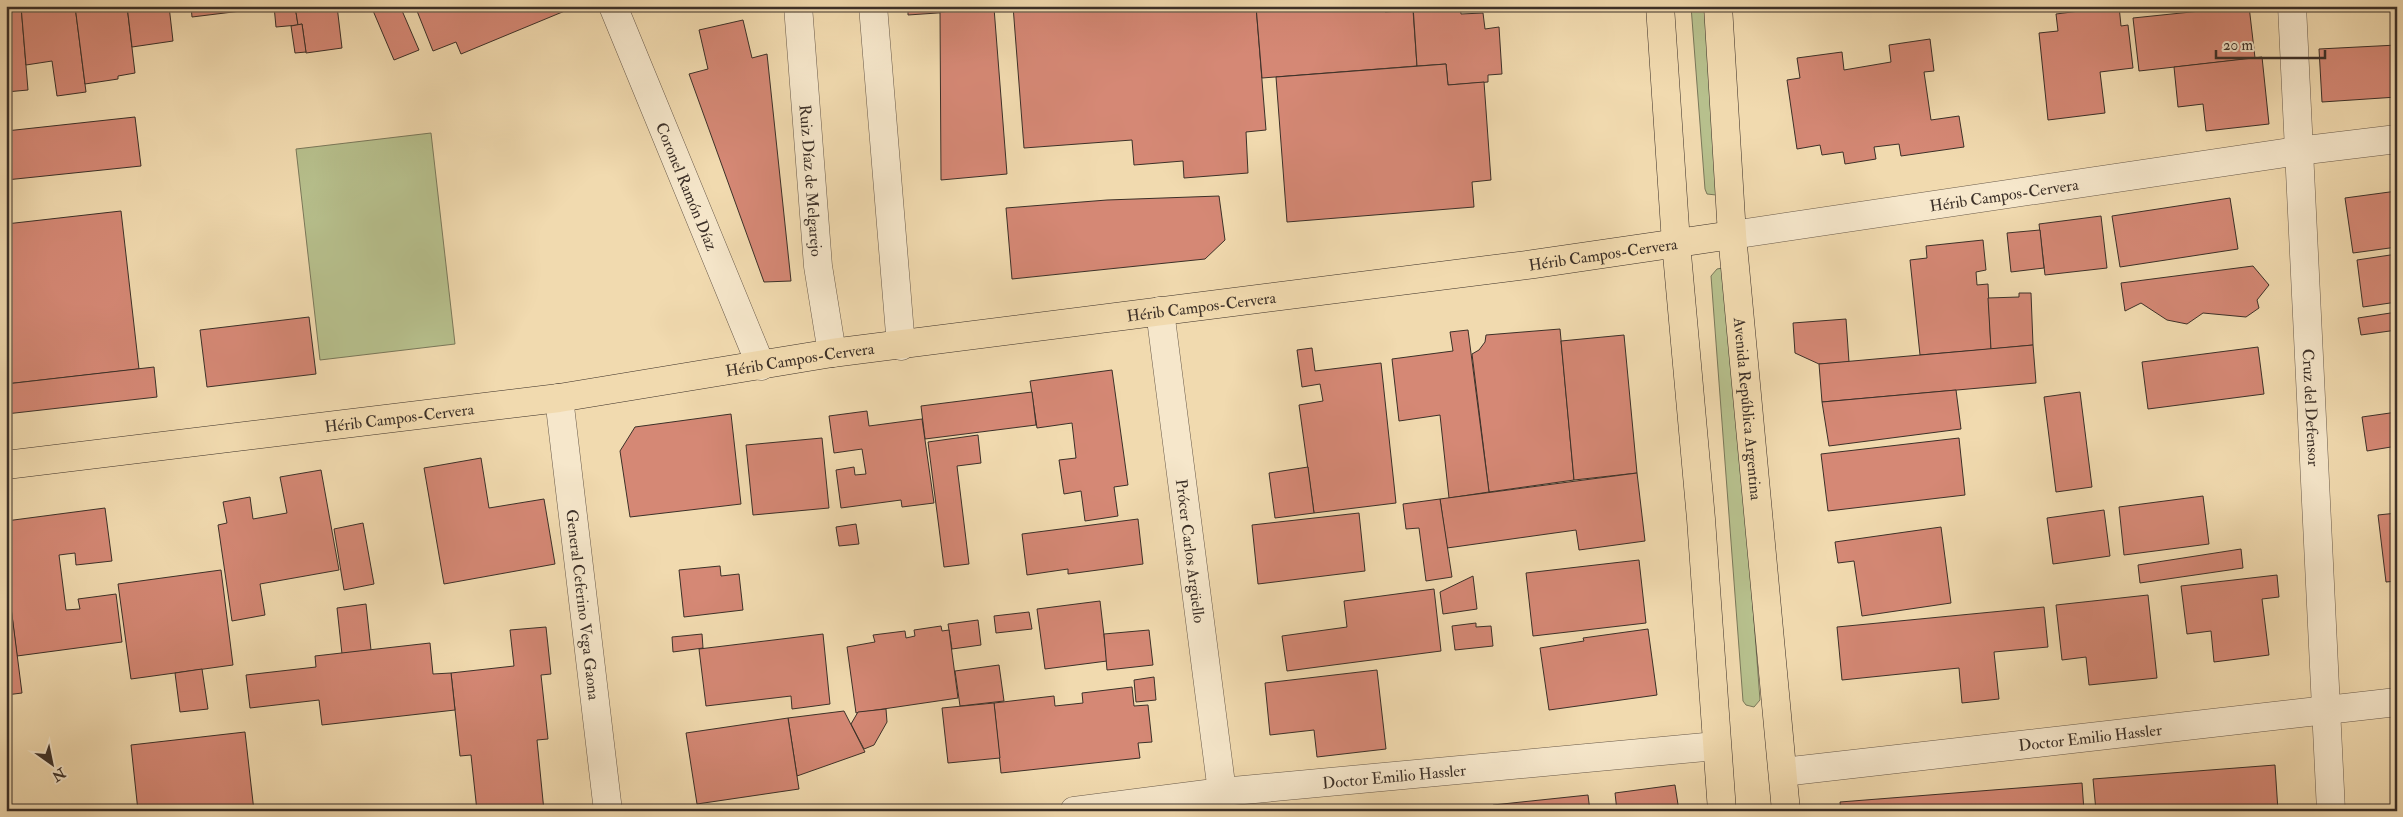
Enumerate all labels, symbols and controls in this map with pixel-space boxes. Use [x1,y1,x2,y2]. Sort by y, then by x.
scale bar [2216,28,2324,60]
text: 20 m [2223,36,2253,55]
street label: Ruiz Díaz de Melgarejo [795,104,826,258]
street label: Coronel Ramón Díaz [651,120,722,254]
street label: Hérib Campos-Cervera [1928,175,2080,217]
street label: Hérib Campos-Cervera [1527,234,1679,276]
street label: Hérib Campos-Cervera [1126,288,1278,327]
street label: Avenida República Argentina [1729,316,1766,502]
street label: Hérib Campos-Cervera [724,339,876,381]
street label: Cruz del Defensor [2298,348,2323,467]
street label: Hérib Campos-Cervera [323,399,475,437]
street label: Prócer Carlos Argüello [1171,478,1209,625]
street label: General Ceferino Vega Gaona [561,508,604,702]
street label: Doctor Emilio Hassler [2017,720,2163,756]
north arrow [28,740,78,790]
street label: Doctor Emilio Hassler [1321,760,1467,794]
text: N [49,763,70,785]

